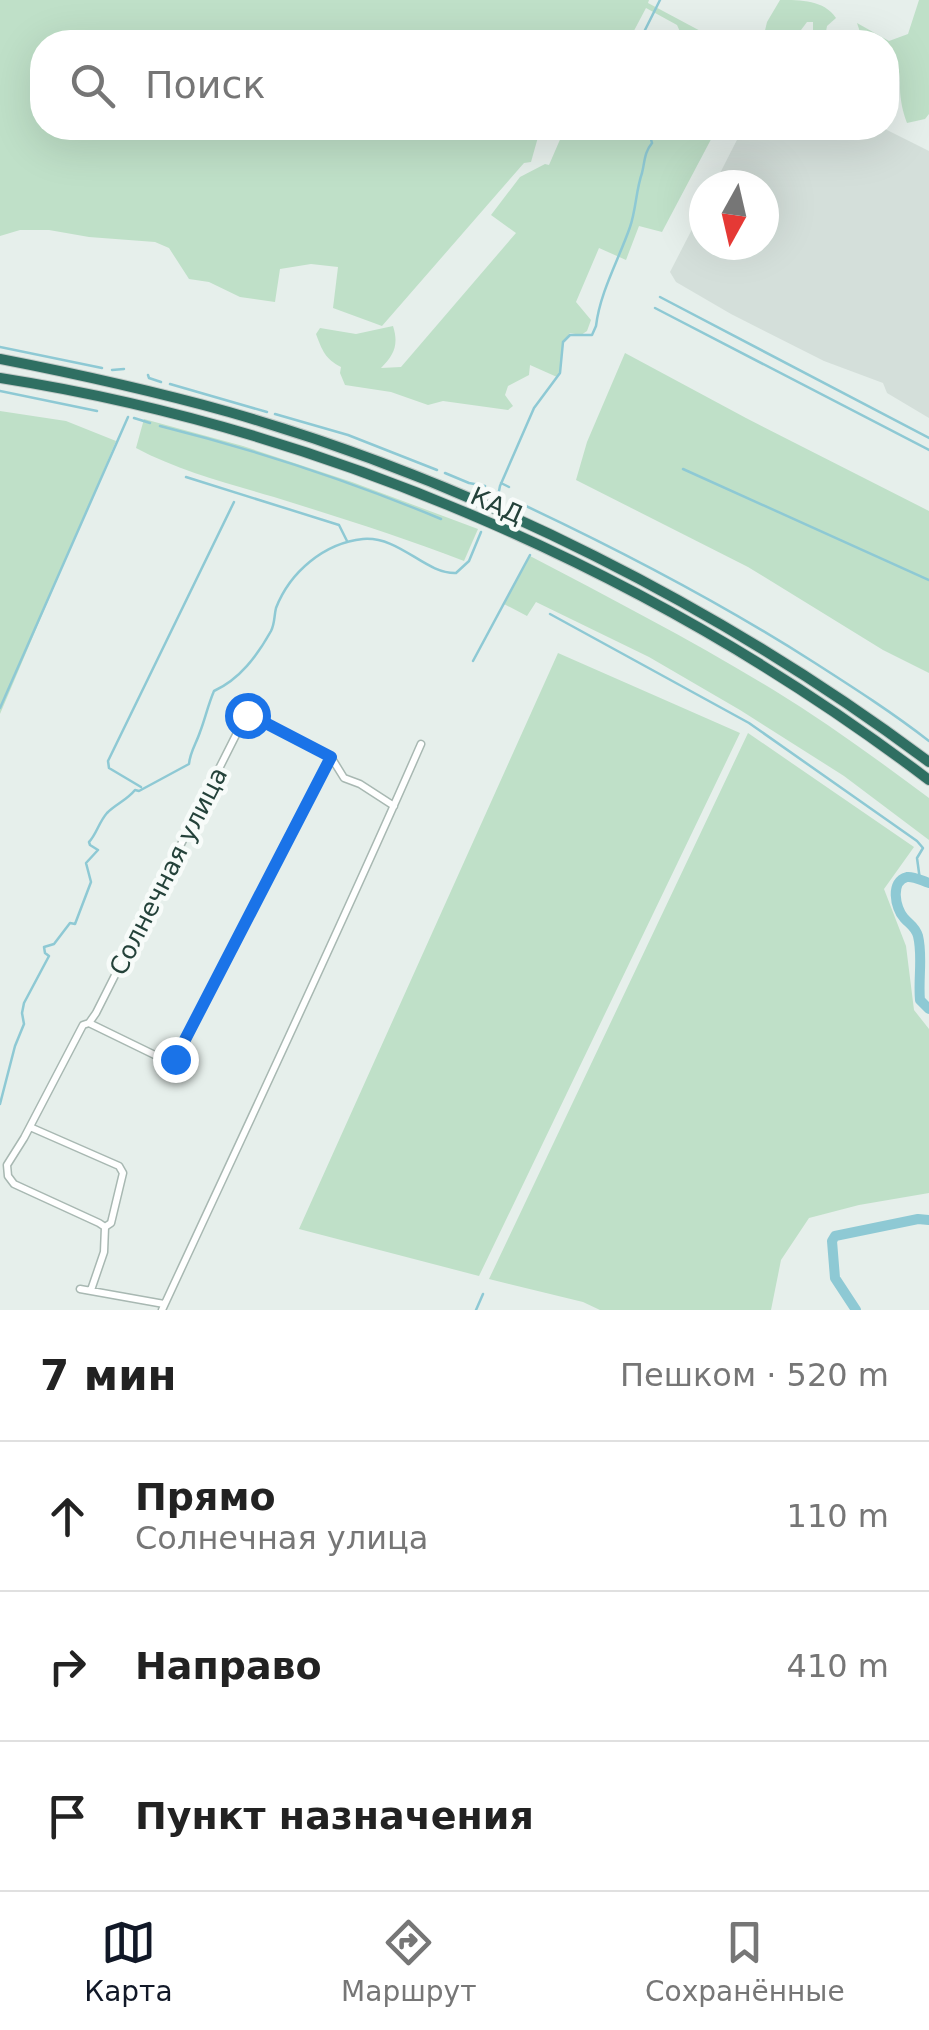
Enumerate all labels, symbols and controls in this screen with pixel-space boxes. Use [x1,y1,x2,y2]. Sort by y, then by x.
search box [30,30,899,140]
icon: search [65,58,120,113]
text: Поиск [145,63,265,107]
north arrow [689,170,779,260]
street label: КАД [466,481,528,530]
route start [225,693,271,739]
street label: Солнечная улица [103,763,233,980]
route end [153,1037,199,1083]
text: 7 мин [40,1351,177,1400]
text: Пешком · 520 m [620,1356,889,1394]
text: Прямо [135,1475,276,1519]
icon: ahead [40,1489,95,1544]
text: 110 m [787,1497,889,1535]
text: Солнечная улица [135,1519,428,1557]
icon: right [40,1639,95,1694]
text: Направо [135,1644,322,1688]
text: 410 m [787,1647,889,1685]
icon: arrive [40,1789,95,1844]
text: Пункт назначения [135,1794,534,1838]
tab: Карта [84,1915,173,2008]
tab: Маршрут [341,1915,476,2008]
tab: Сохранённые [645,1915,845,2008]

